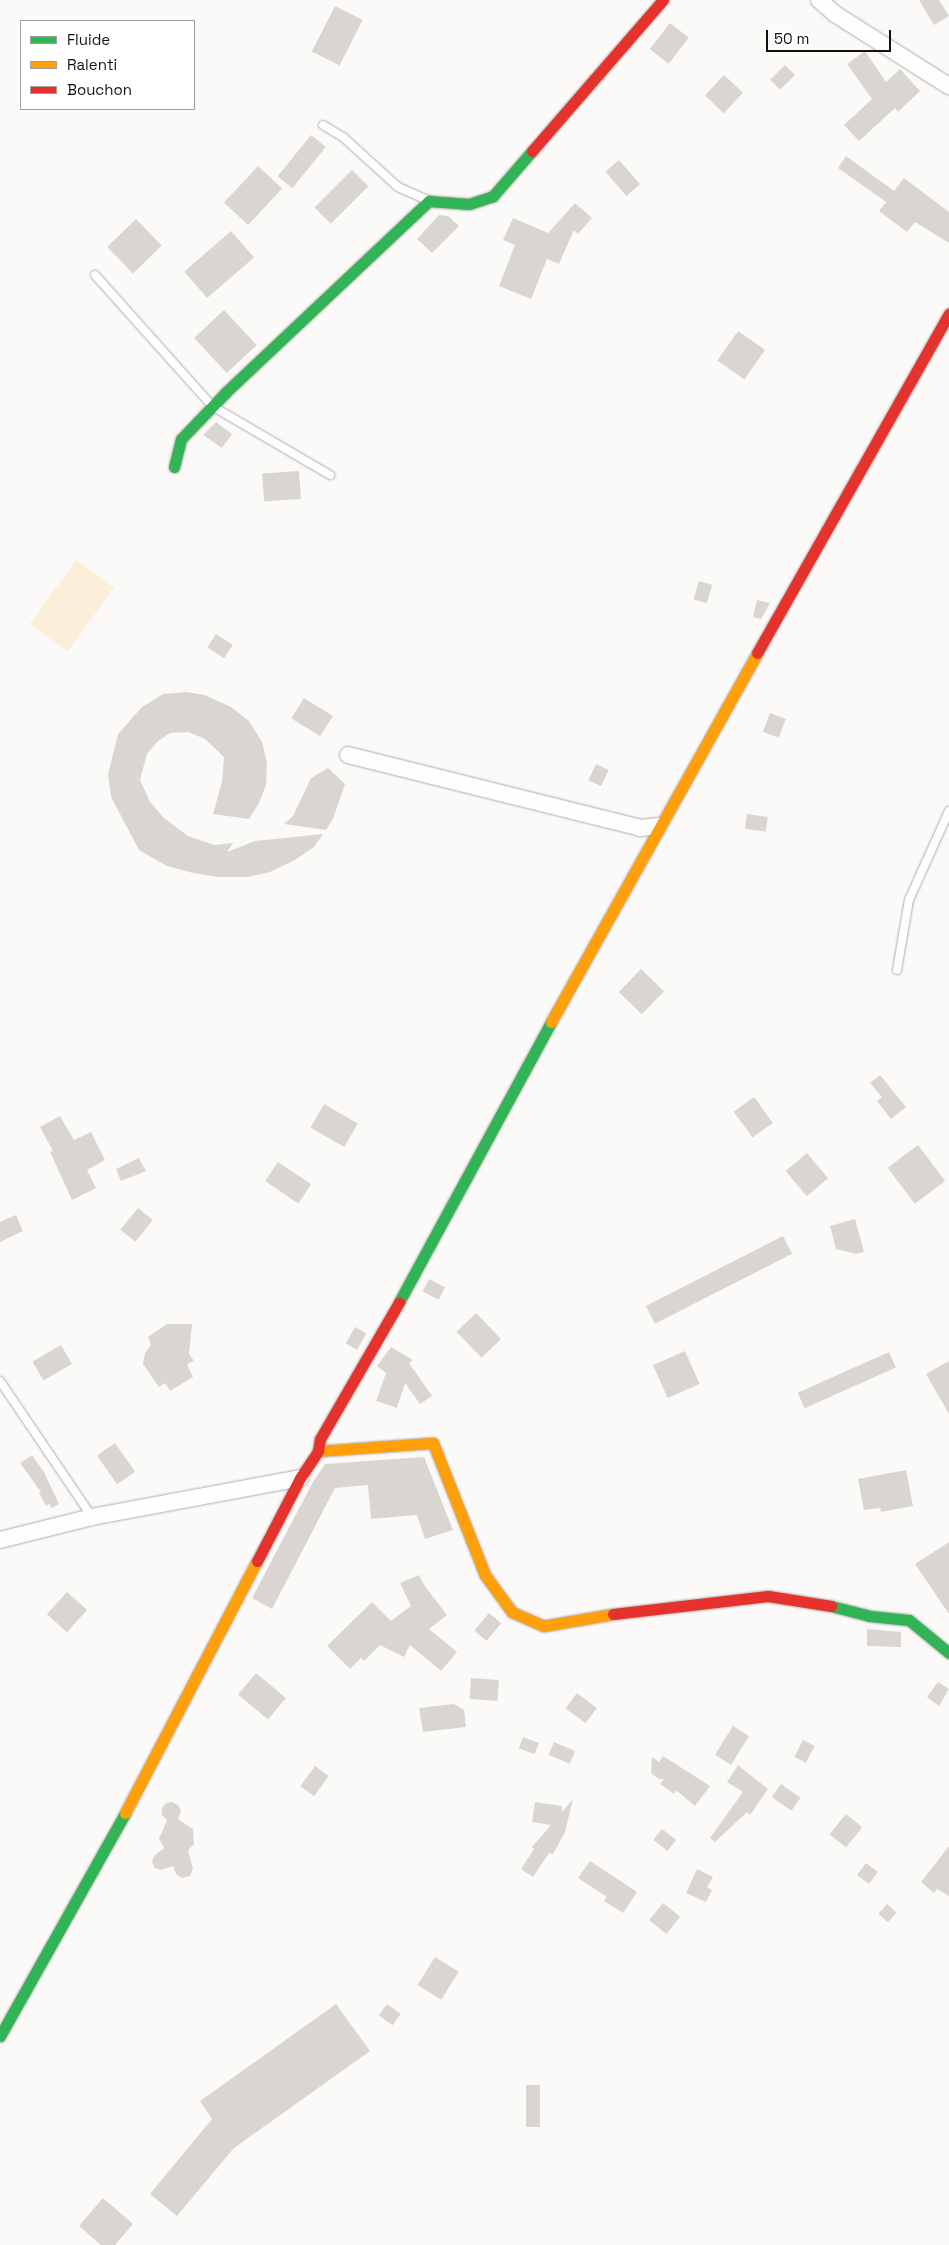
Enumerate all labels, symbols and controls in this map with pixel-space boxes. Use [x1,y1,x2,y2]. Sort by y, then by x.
legend [20,20,195,110]
scale bar [769,20,894,52]
text: 50 m [774,29,809,48]
text: Fluide [67,30,110,49]
text: Ralenti [67,55,117,74]
text: Bouchon [67,80,132,99]

